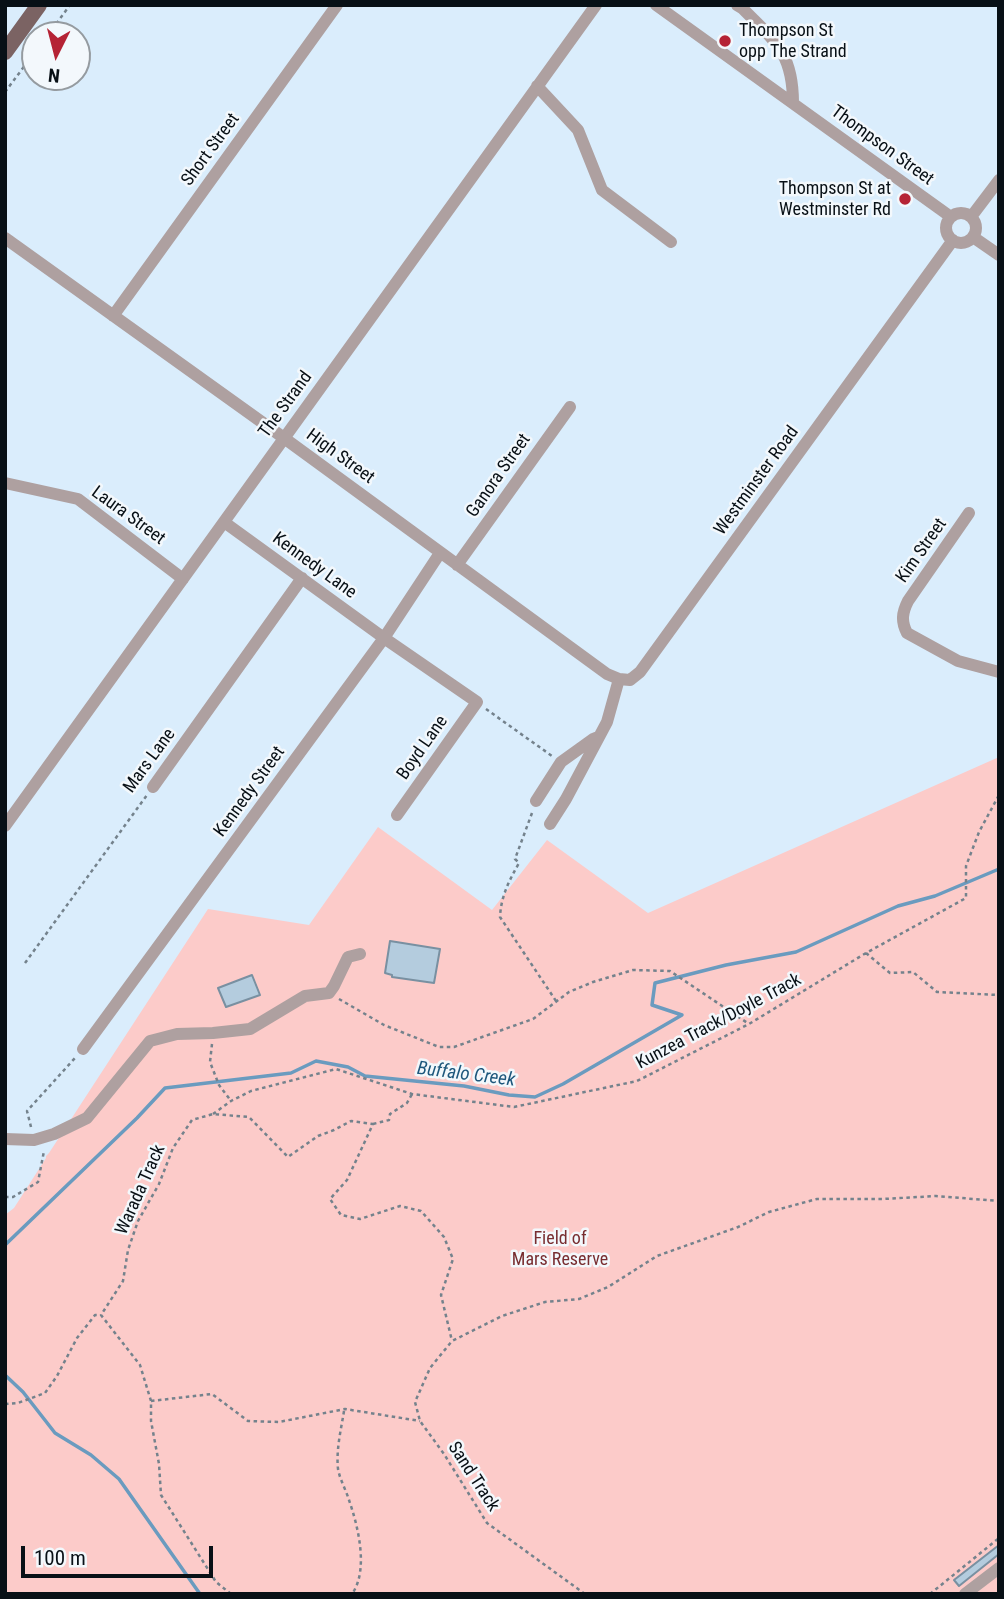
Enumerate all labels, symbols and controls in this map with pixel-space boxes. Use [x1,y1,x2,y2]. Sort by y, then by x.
place label: Thompson St opp The Strand [739,20,847,62]
north arrow [21,21,91,91]
marker: Thompson St opp The Strand [717,33,733,49]
text: N [47,63,61,87]
street label: Thompson Street [826,101,938,191]
street label: Short Street [177,109,245,191]
place label: Thompson St at Westminster Rd [779,178,891,220]
marker: Thompson St at Westminster Rd [897,191,913,207]
street label: The Strand [255,368,317,442]
street label: Westminster Road [710,422,804,540]
street label: High Street [302,425,378,489]
street label: Ganora Street [462,430,536,522]
street label: Laura Street [87,482,169,550]
street label: Kim Street [892,515,952,587]
street label: Kennedy Lane [268,528,360,604]
street label: Boyd Lane [393,712,453,784]
street label: Mars Lane [119,725,181,797]
street label: Kennedy Street [210,743,290,841]
street label: Kunzea Track/Doyle Track [633,969,805,1075]
water label: Buffalo Creek [416,1058,516,1092]
street label: Warada Track [112,1142,170,1238]
park label: Field of Mars Reserve [512,1228,608,1270]
street label: Sand Track [443,1438,503,1516]
scale bar [24,1532,217,1576]
text: 100 m [34,1546,86,1570]

